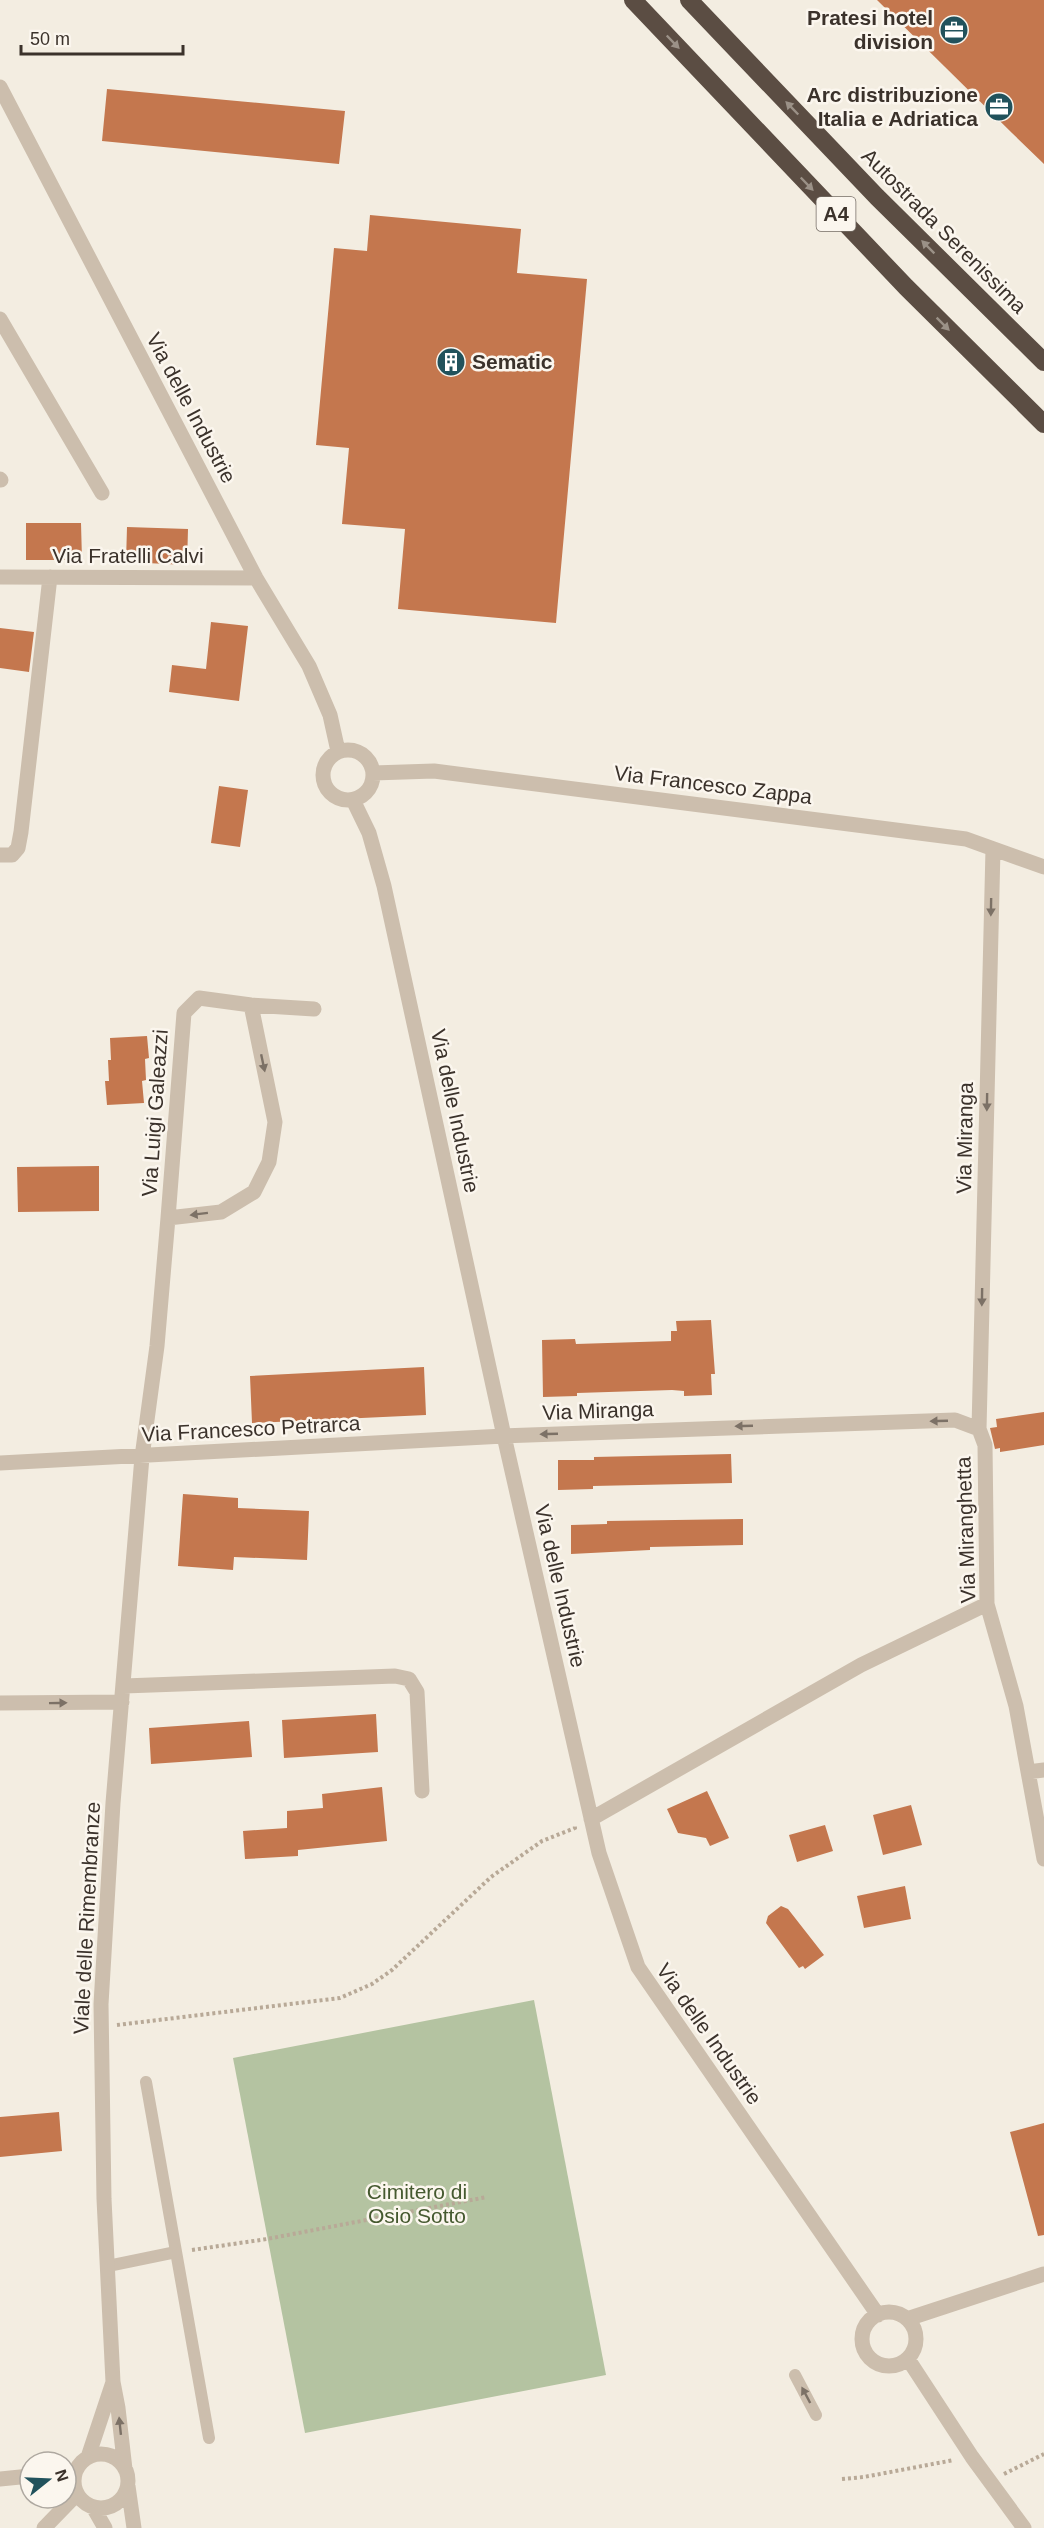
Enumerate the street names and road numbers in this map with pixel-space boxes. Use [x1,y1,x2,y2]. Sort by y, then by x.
street label: Autostrada Serenissima [857,144,1032,318]
road number: A4 [816,197,856,231]
street label: Via delle Industrie [142,329,241,487]
street label: Via Fratelli Calvi [52,544,204,567]
street label: Via Francesco Zappa [613,761,814,808]
street label: Via delle Industrie [427,1027,484,1195]
street label: Via Luigi Galeazzi [137,1029,172,1197]
street label: Via Miranga [952,1082,977,1194]
street label: Via Miranga [542,1397,655,1424]
street label: Via Francesco Petrarca [141,1411,361,1446]
street label: Via Miranghetta [951,1456,980,1604]
street label: Via delle Industrie [531,1502,590,1670]
street label: Viale delle Rimembranze [69,1801,104,2035]
street label: Via delle Industrie [652,1959,767,2109]

